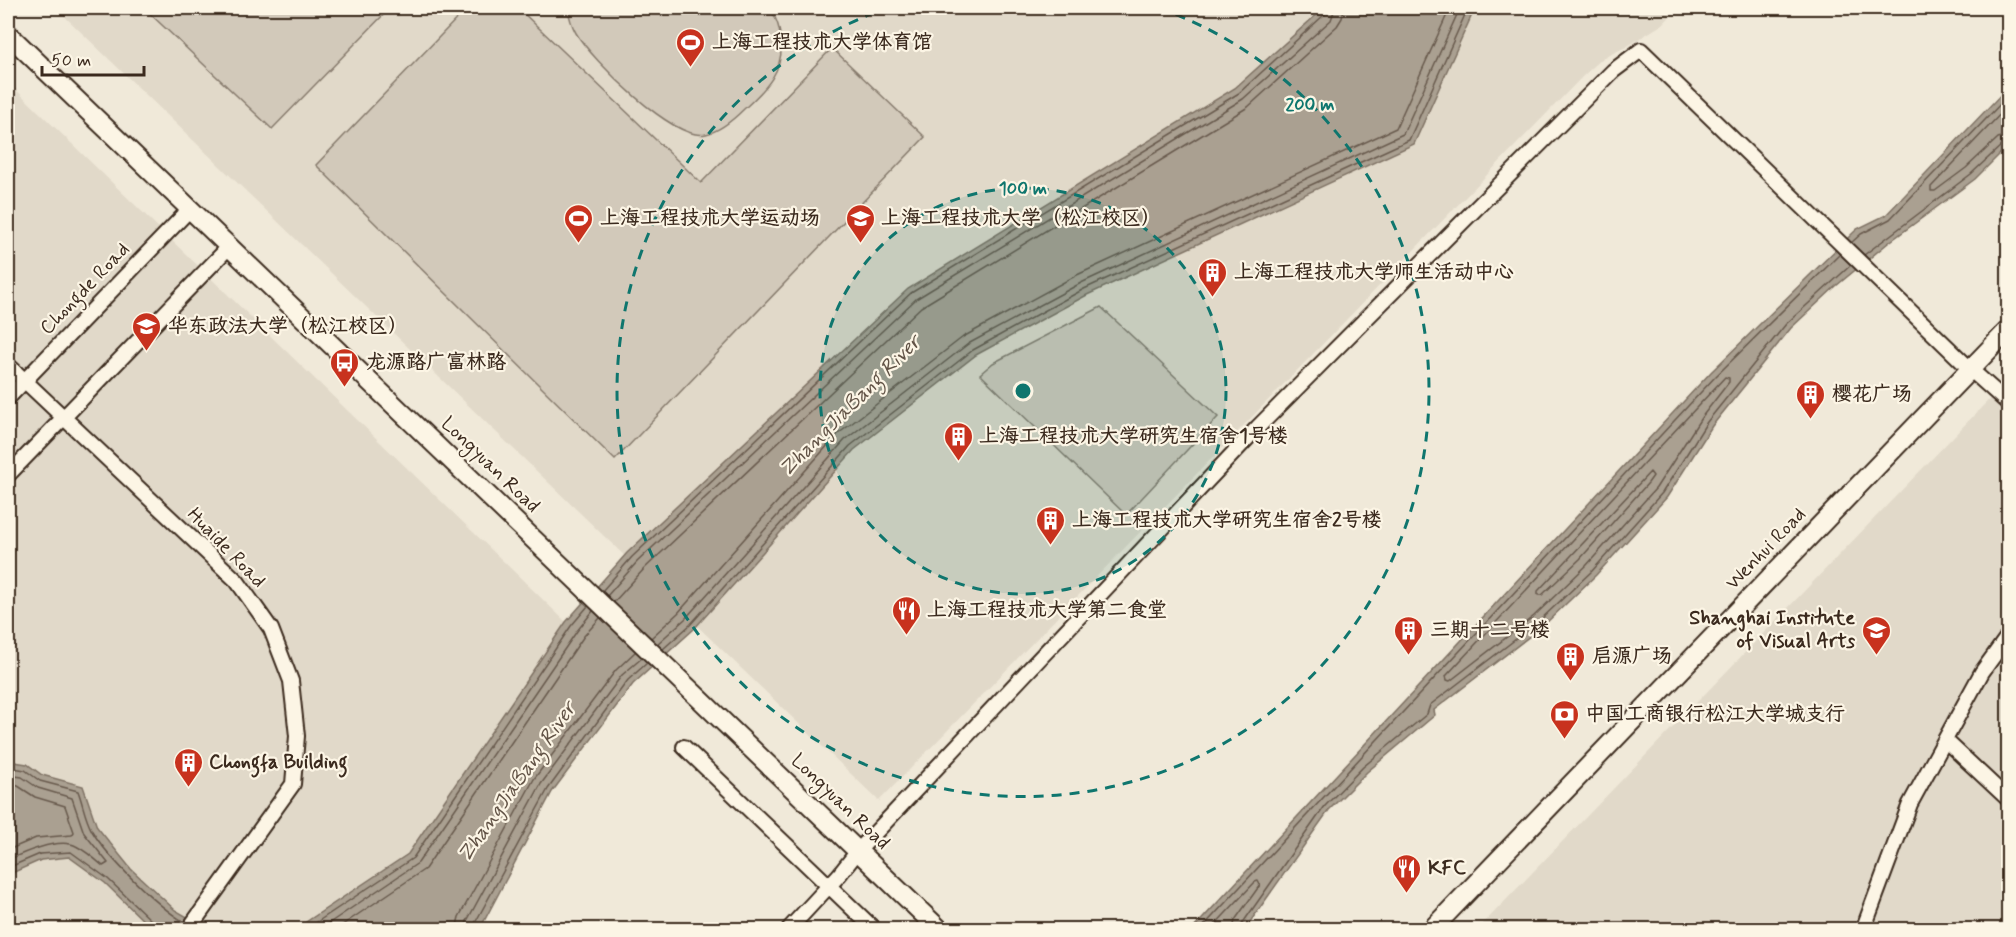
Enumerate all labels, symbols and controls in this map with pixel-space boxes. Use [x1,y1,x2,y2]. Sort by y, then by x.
sports icon: 上海工程技术大学体育馆 [675,26,707,68]
place label: 上海工程技术大学体育馆 [712,29,932,56]
scale bar [42,39,144,77]
text: 50 m [51,49,91,73]
text: 200 m [1285,93,1335,117]
text: 100 m [999,177,1047,201]
sports icon: 上海工程技术大学运动场 [563,202,595,244]
school or university icon: 上海工程技术大学（松江校区） [844,202,876,244]
place label: 上海工程技术大学运动场 [600,205,820,232]
place label: 上海工程技术大学（松江校区） [881,205,1161,232]
street label: Chongde Road [34,237,137,342]
building icon: 上海工程技术大学师生活动中心 [1197,256,1229,298]
place label: 上海工程技术大学师生活动中心 [1234,259,1514,286]
school or university icon: 华东政法大学（松江校区） [131,310,163,352]
place label: 华东政法大学（松江校区） [168,313,408,340]
water label: ZhangJiaBang River [773,327,930,484]
bus stop icon: 龙源路广富林路 [329,346,361,388]
place label: 龙源路广富林路 [366,349,506,376]
building icon: 樱花广场 [1795,378,1827,420]
centre of rings [1013,381,1033,401]
place label: 樱花广场 [1832,381,1912,408]
street label: Longyuan Road [434,411,545,520]
building icon: 上海工程技术大学研究生宿舍1号楼 [942,420,974,462]
place label: 上海工程技术大学研究生宿舍1号楼 [979,423,1288,450]
street label: Huaide Road [181,502,271,594]
street label: Wenhui Road [1720,502,1812,596]
building icon: 上海工程技术大学研究生宿舍2号楼 [1035,504,1067,546]
place label: 上海工程技术大学研究生宿舍2号楼 [1072,507,1382,534]
restaurant icon: 上海工程技术大学第二食堂 [890,594,922,636]
place label: 上海工程技术大学第二食堂 [927,597,1167,624]
place label: Shanghai Institute of Visual Arts [1689,605,1855,655]
building icon: 三期十二号楼 [1393,614,1425,656]
school or university icon: Shanghai Institute of Visual Arts [1860,614,1892,656]
place label: 三期十二号楼 [1430,617,1550,644]
building icon: 启源广场 [1555,640,1587,682]
place label: 启源广场 [1592,643,1672,670]
water label: ZhangJiaBang River [451,694,586,869]
bank icon: 中国工商银行松江大学城支行 [1548,698,1580,740]
place label: 中国工商银行松江大学城支行 [1585,701,1845,728]
building icon: Chongfa Building [172,746,204,788]
street label: Longyuan Road [784,748,895,857]
place label: Chongfa Building [209,749,348,778]
restaurant icon: KFC [1391,852,1423,894]
place label: KFC [1428,855,1466,882]

